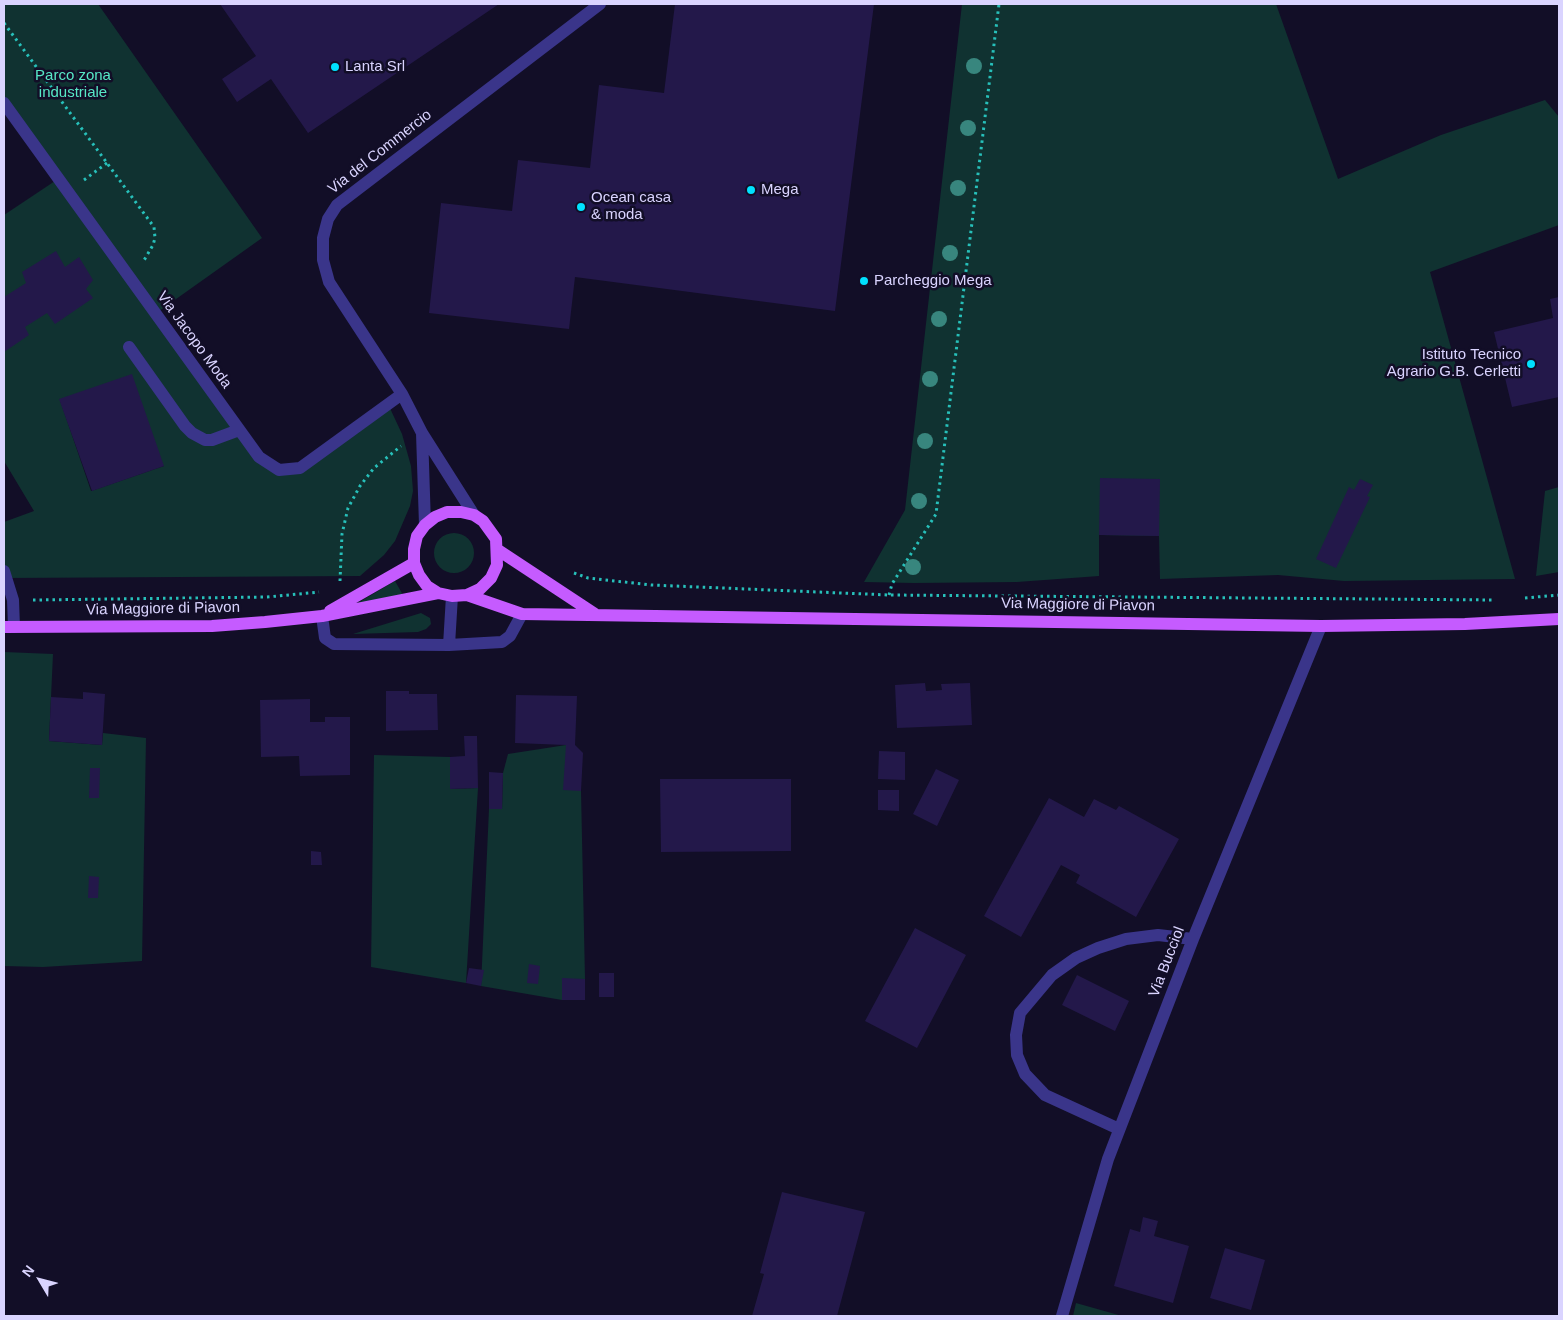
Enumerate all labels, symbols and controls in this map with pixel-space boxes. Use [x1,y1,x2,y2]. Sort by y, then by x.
place label: Lanta Srl [345,58,405,76]
marker: Lanta Srl [329,61,341,73]
park label: Parco zona industriale [35,67,111,102]
street label: Via del Commercio [325,106,435,198]
place label: Mega [761,181,799,199]
marker: Mega [745,184,757,196]
place label: Ocean casa & moda [591,189,671,224]
marker: Ocean casa & moda [575,201,587,213]
place label: Parcheggio Mega [874,272,992,290]
marker: Parcheggio Mega [858,275,870,287]
street label: Via Jacopo Moda [153,288,235,392]
place label: Istituto Tecnico Agrario G.B. Cerletti [1387,346,1521,381]
marker: Istituto Tecnico Agrario G.B. Cerletti [1525,358,1537,370]
street label: Via Maggiore di Piavon [1001,595,1155,615]
street label: Via Maggiore di Piavon [86,599,240,619]
street label: Via Bucciol [1145,924,1189,1000]
north arrow [15,1255,65,1305]
text: N [19,1262,37,1280]

